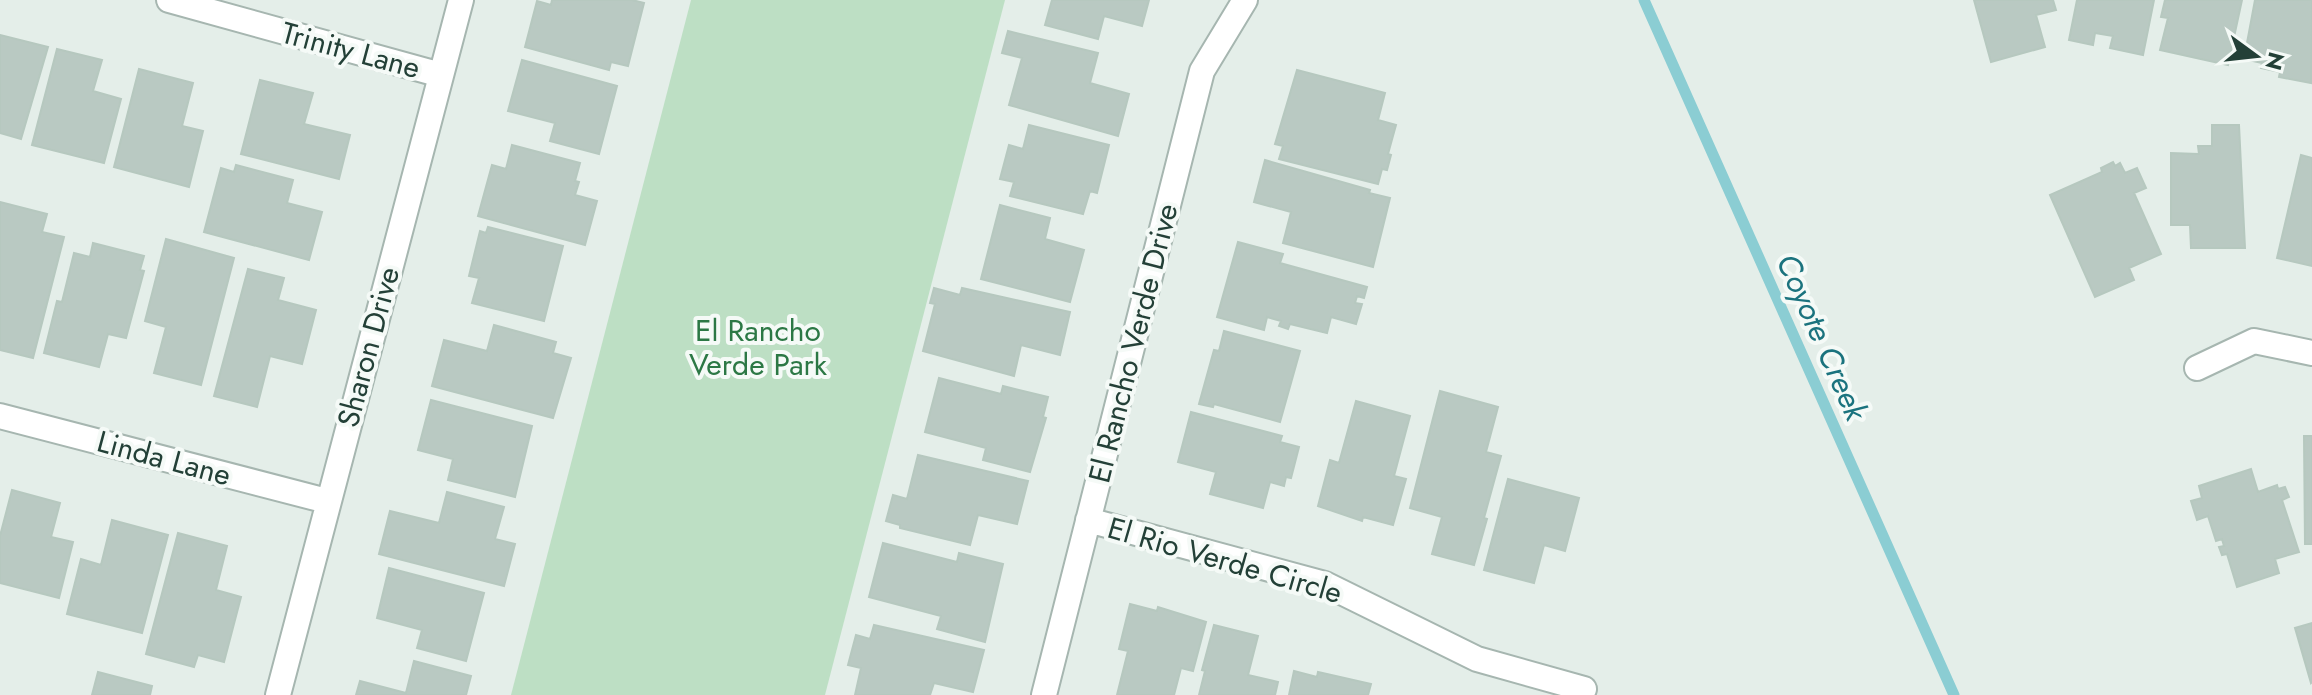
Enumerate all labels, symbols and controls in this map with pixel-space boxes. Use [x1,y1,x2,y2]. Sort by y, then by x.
street label: Trinity Lane [277,11,425,89]
north arrow [2216,16,2296,96]
text: N [2258,49,2293,74]
street label: El Rancho Verde Drive [1078,199,1188,487]
water label: Coyote Creek [1765,246,1880,429]
street label: Sharon Drive [326,262,410,432]
park label: El Rancho Verde Park [689,309,828,386]
street label: Linda Lane [92,420,236,496]
street label: El Rio Verde Circle [1103,506,1347,614]

